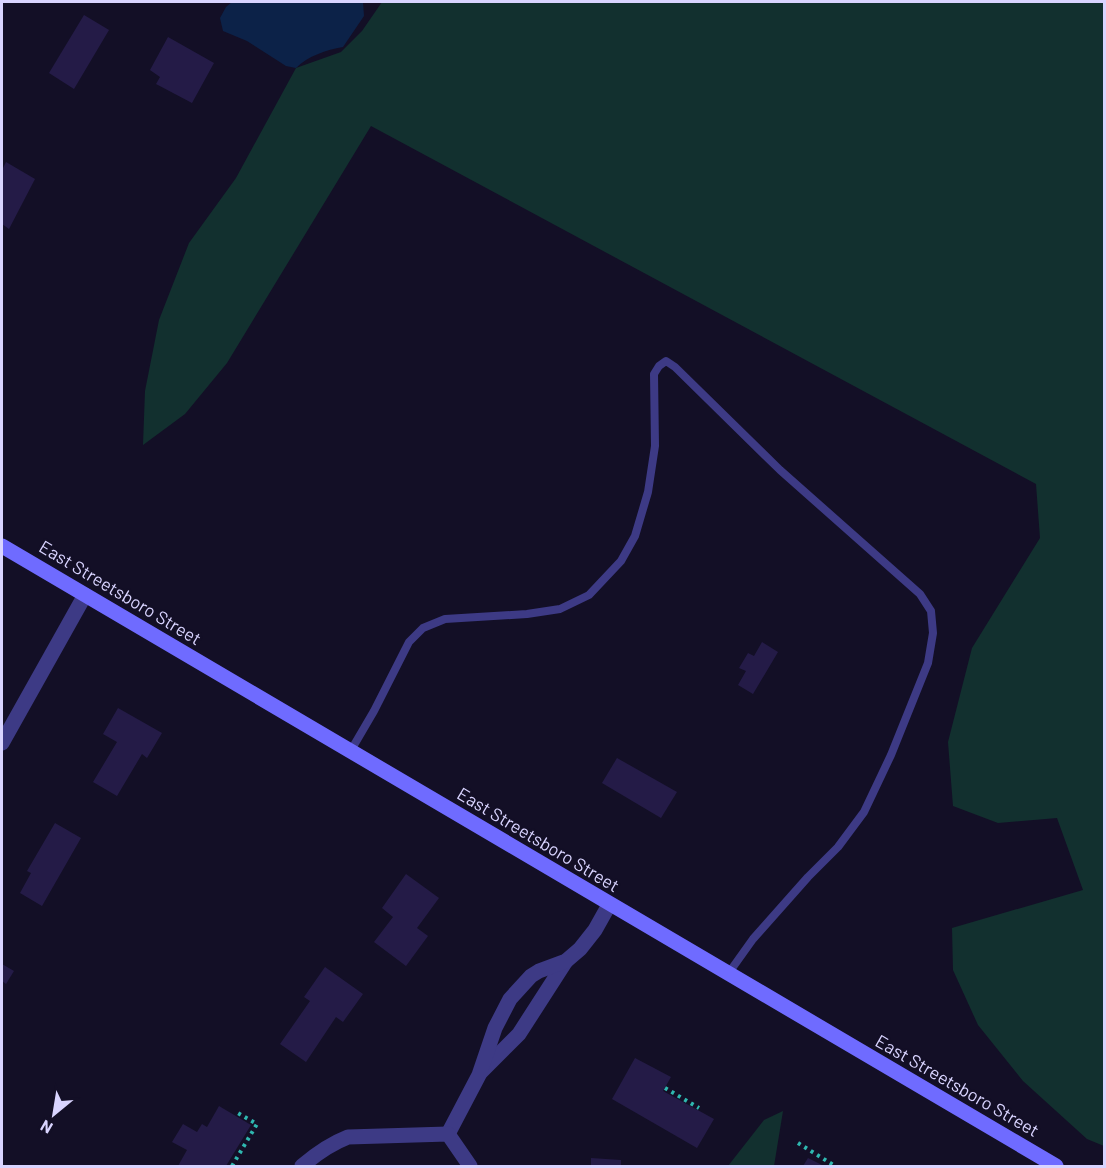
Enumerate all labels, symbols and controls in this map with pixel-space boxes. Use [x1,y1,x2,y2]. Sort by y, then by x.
street label: East Streetsboro Street [35,535,206,649]
street label: East Streetsboro Street [453,782,624,896]
street label: East Streetsboro Street [872,1029,1043,1141]
north arrow [24,1084,84,1144]
text: N [37,1117,56,1138]

